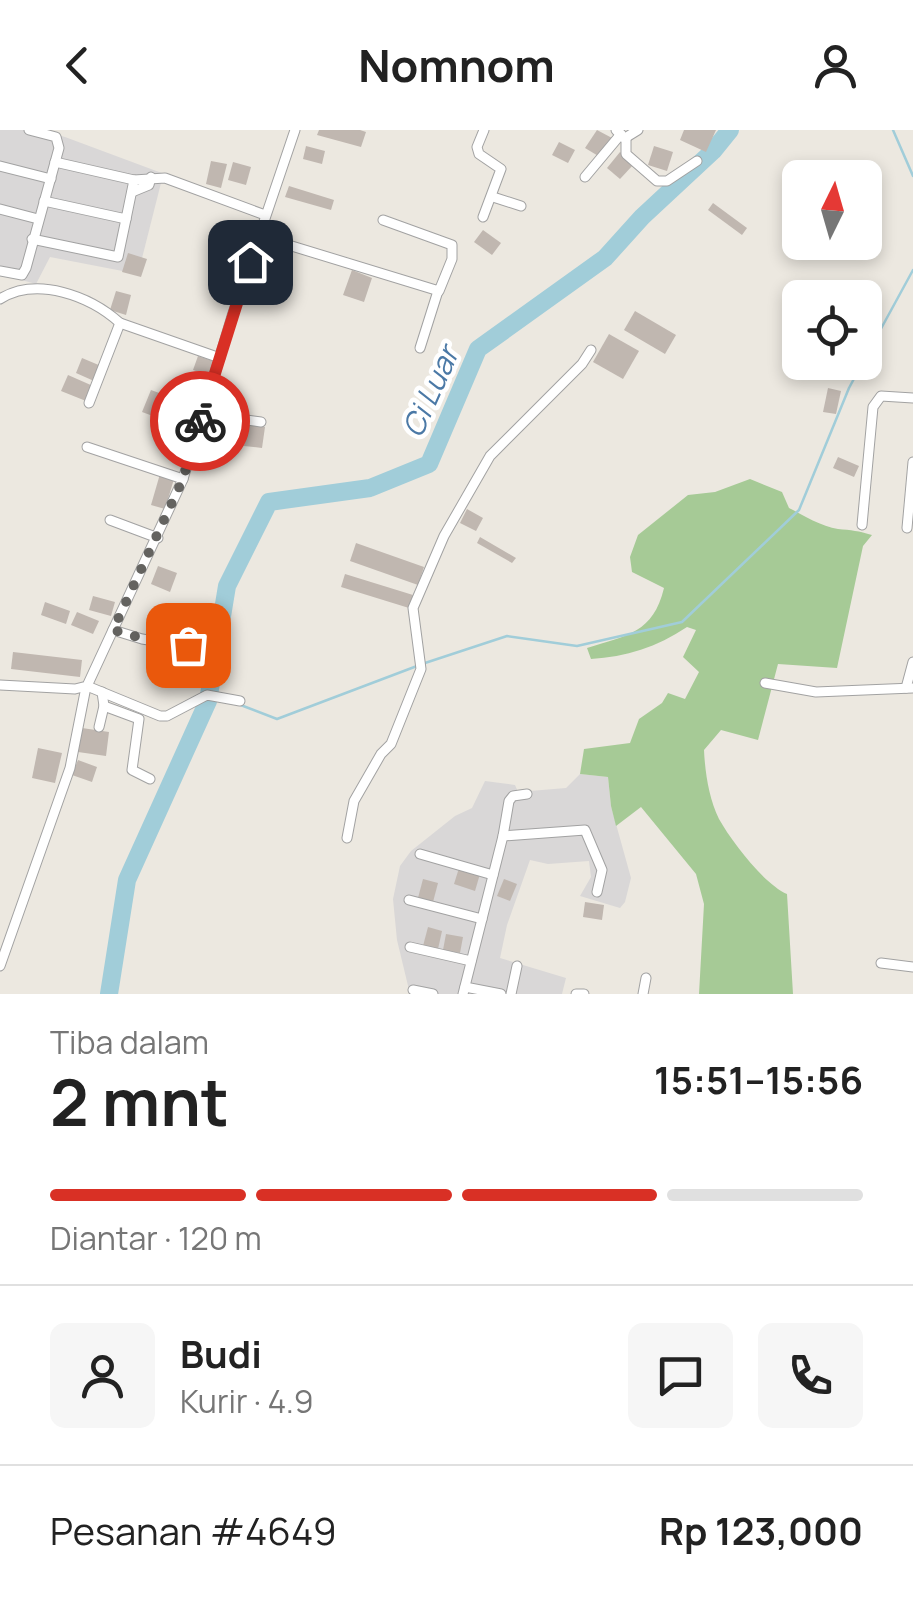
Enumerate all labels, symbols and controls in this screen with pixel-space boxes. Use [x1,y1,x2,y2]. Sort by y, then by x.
text: Nomnom [358,34,555,96]
icon: back [50,38,105,93]
icon: person [808,38,863,93]
north arrow [782,160,882,260]
map controls [782,160,882,380]
pin [208,220,293,305]
icon: home [223,235,278,290]
button: locate [782,280,882,380]
water label: Ci Luar [392,336,469,443]
courier [150,371,250,471]
icon: bike [173,394,228,449]
pin [146,603,231,688]
icon: bag [161,618,216,673]
text: Tiba dalam [50,1020,209,1064]
text: 15:51–15:56 [654,1053,863,1105]
text: 2 mnt [50,1057,229,1146]
text: Diantar · 120 m [50,1216,262,1260]
button: person [50,1323,155,1428]
button: chat [628,1323,733,1428]
button: phone [758,1323,863,1428]
text: Budi [180,1327,262,1379]
text: Kurir · 4.9 [180,1379,314,1423]
text: Pesanan #4649 [50,1504,337,1556]
text: Rp 123,000 [659,1504,863,1556]

